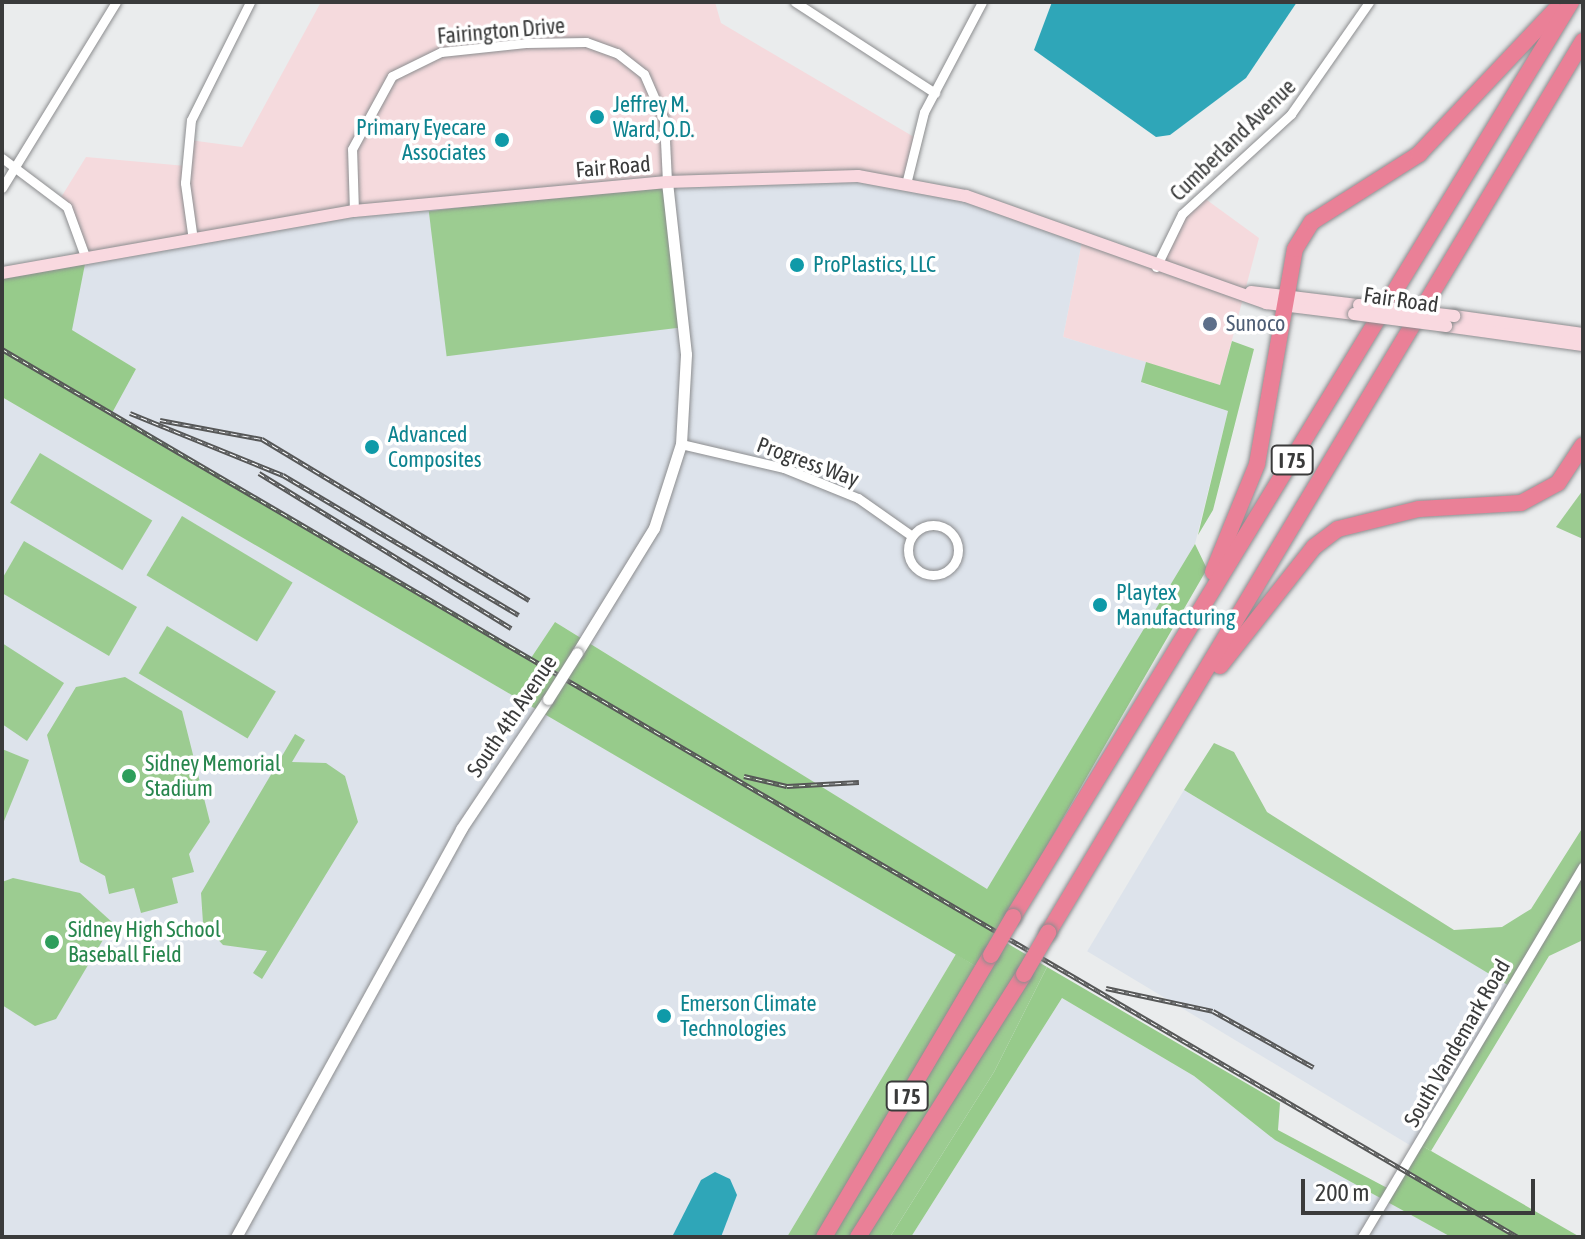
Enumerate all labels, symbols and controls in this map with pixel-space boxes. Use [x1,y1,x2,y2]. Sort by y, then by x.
street label: Fairington Drive [436,12,566,50]
street label: Cumberland Avenue [1165,73,1301,207]
place label: Jeffrey M. Ward, O.D. [613,91,694,142]
marker: Jeffrey M. Ward, O.D. [588,108,606,126]
place label: Primary Eyecare Associates [356,114,486,166]
marker: Primary Eyecare Associates [493,131,511,149]
street label: Fair Road [574,151,652,183]
place label: ProPlastics, LLC [813,252,936,278]
marker: ProPlastics, LLC [788,256,806,274]
street label: Fair Road [1362,282,1440,318]
place label: Sunoco [1226,311,1285,337]
marker: Sunoco [1201,315,1219,333]
place label: Advanced Composites [388,421,482,472]
street label: Progress Way [753,431,863,493]
marker: Advanced Composites [363,438,381,456]
road number: I 75 [1270,444,1314,476]
place label: Playtex Manufacturing [1116,579,1235,630]
marker: Playtex Manufacturing [1091,596,1109,614]
street label: South 4th Avenue [461,650,563,782]
place label: Sidney Memorial Stadium [145,750,281,802]
marker: Sidney Memorial Stadium [120,767,138,785]
place label: Sidney High School Baseball Field [68,916,221,968]
marker: Sidney High School Baseball Field [43,933,61,951]
street label: South Vandemark Road [1398,955,1516,1131]
place label: Emerson Climate Technologies [680,990,816,1042]
marker: Emerson Climate Technologies [655,1007,673,1025]
road number: I 75 [885,1080,929,1112]
scale bar [1305,1163,1539,1213]
text: 200 m [1315,1179,1369,1206]

